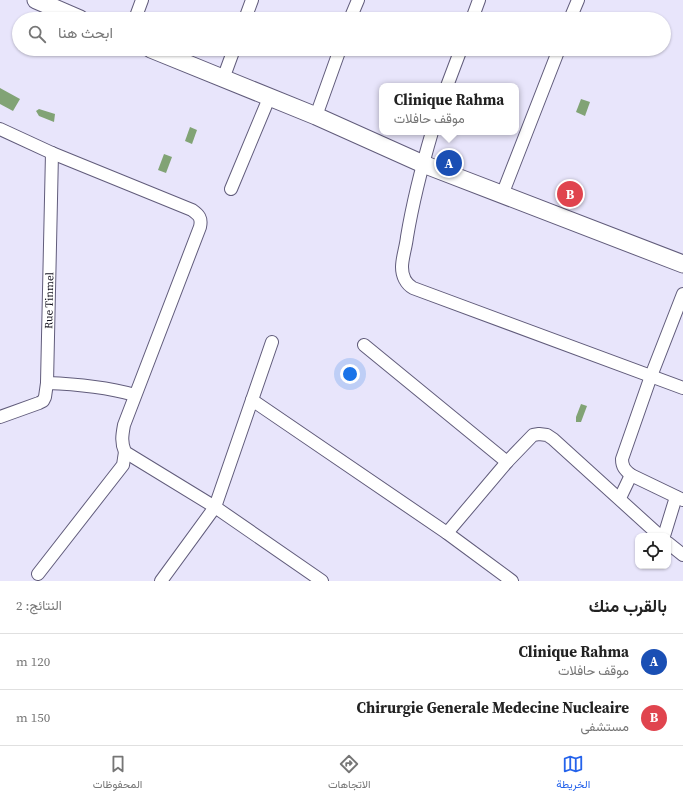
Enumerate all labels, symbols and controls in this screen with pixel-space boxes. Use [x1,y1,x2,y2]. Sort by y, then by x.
search box [12,12,671,56]
text: ابحث هنا [58,22,113,43]
icon: search [26,23,48,45]
popup [379,83,519,135]
text: Clinique Rahma [394,89,504,110]
text: موقف حافلات [394,110,465,127]
pin: A [436,148,462,178]
pin: B [557,179,583,209]
street label: Rue Tinmel [41,272,57,329]
your location [340,364,360,384]
map controls [635,533,671,569]
button: locate [635,533,671,569]
text: بالقرب منك [589,594,667,618]
text: النتائج: 2 [16,597,62,614]
text: Clinique Rahma [519,641,629,662]
text: 120 m [16,653,50,670]
text: A [650,653,658,670]
text: موقف حافلات [558,662,629,679]
text: Chirurgie Generale Medecine Nucleaire [357,697,629,718]
text: 150 m [16,709,50,726]
text: B [650,709,658,726]
text: مستشفى [581,718,629,735]
tab: المحفوظات [93,753,142,794]
tab: الاتجاهات [328,753,371,794]
tab: الخريطة [556,753,590,794]

